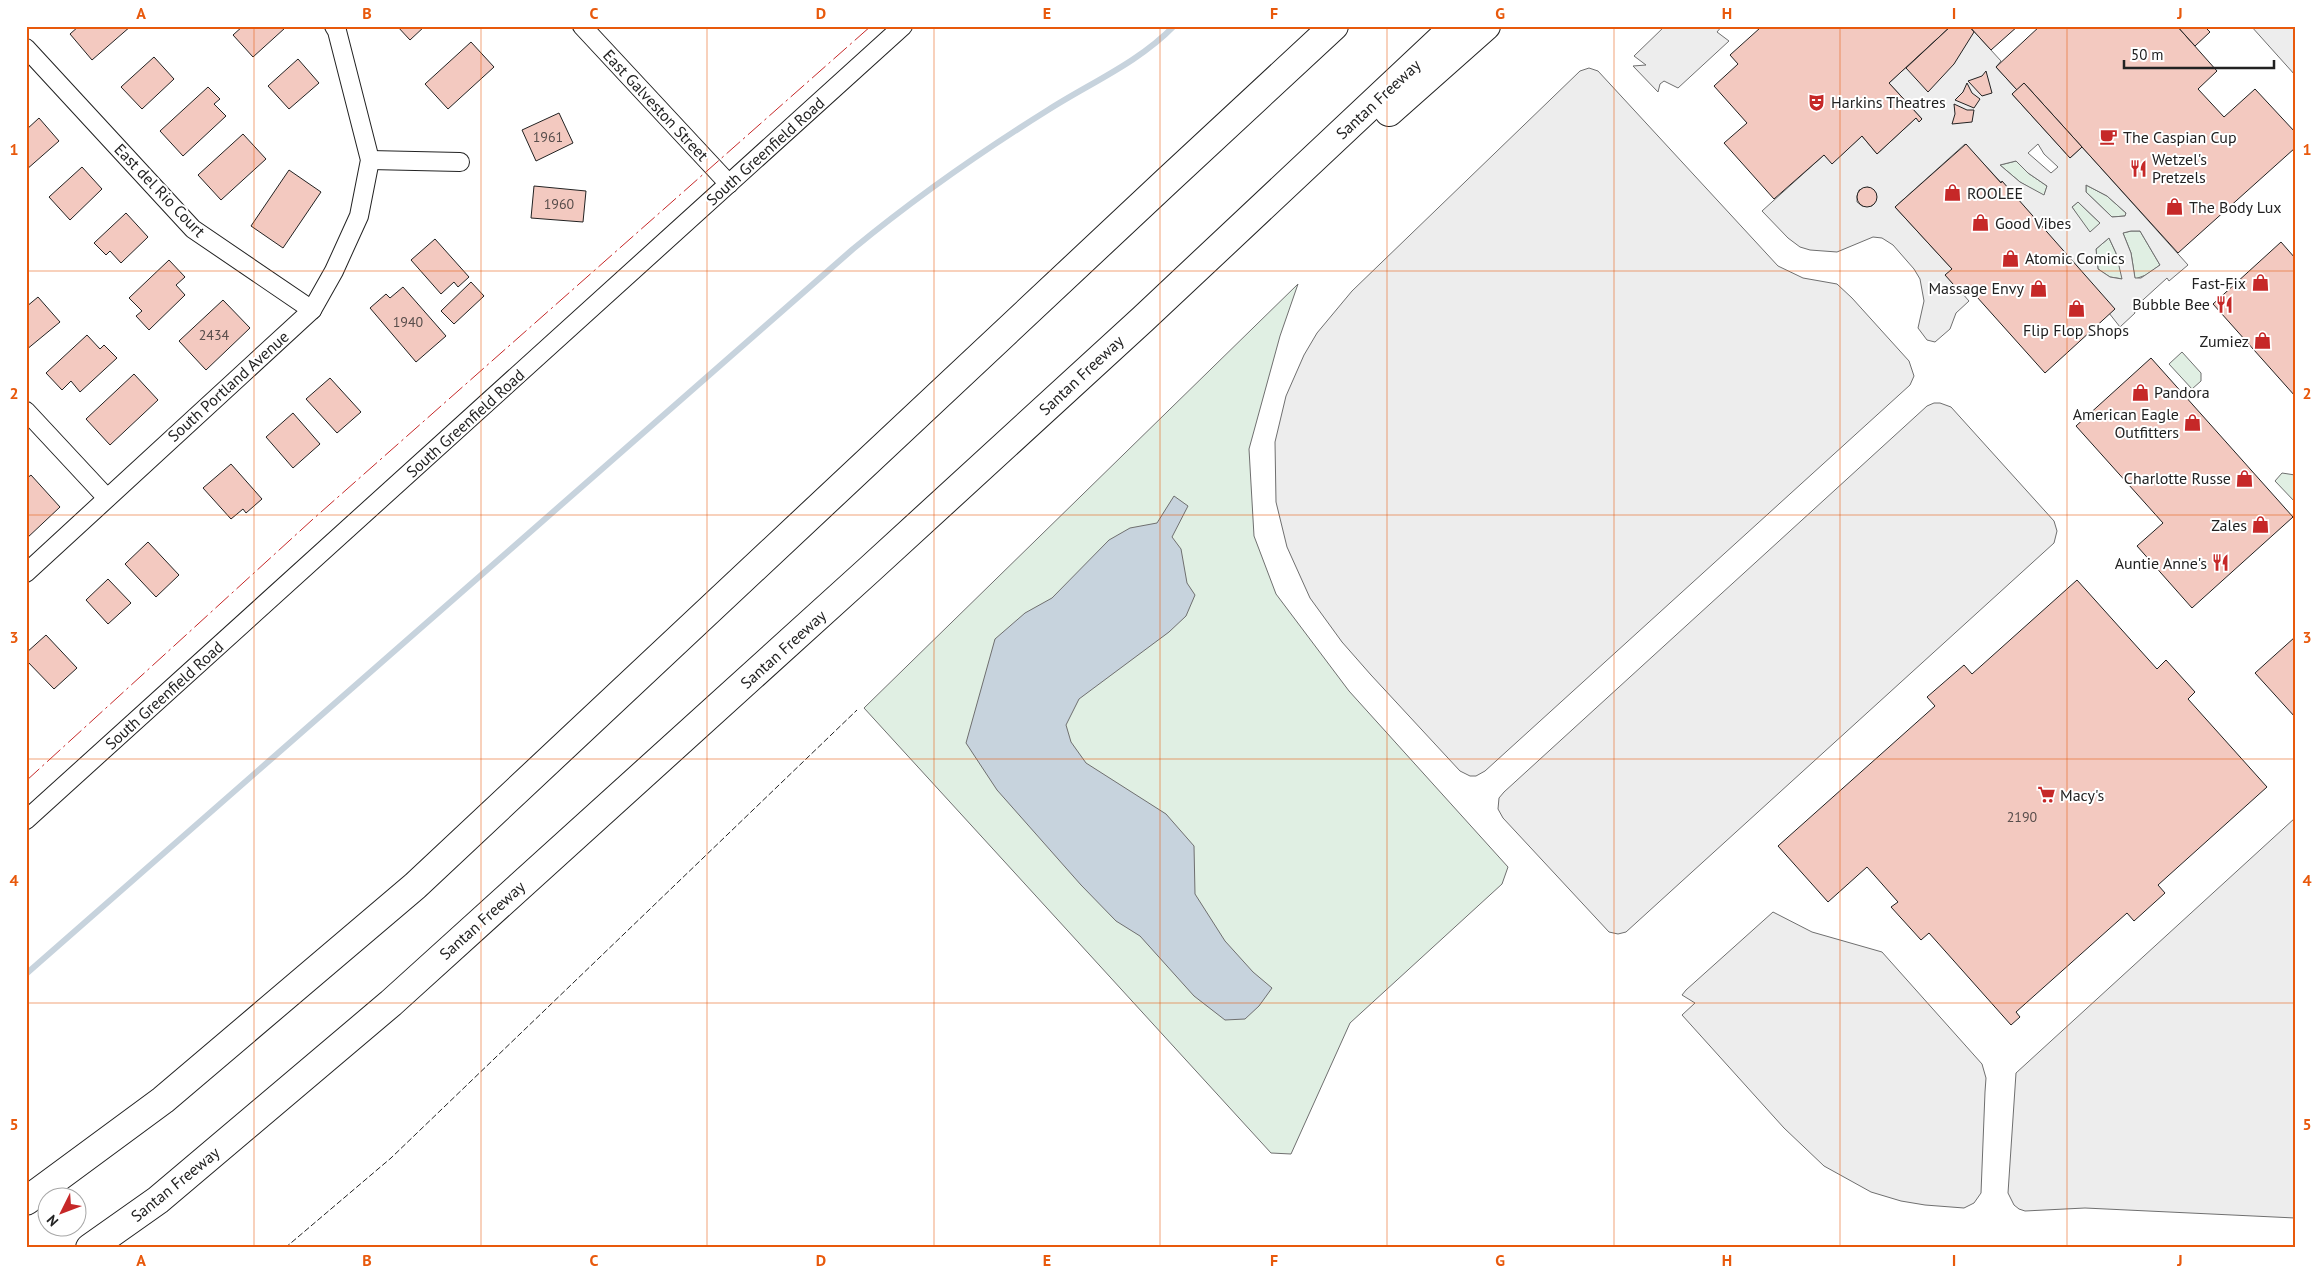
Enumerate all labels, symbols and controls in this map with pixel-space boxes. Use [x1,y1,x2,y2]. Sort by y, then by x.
text: A [136,3,146,23]
text: B [362,3,372,23]
text: C [590,3,599,23]
text: D [816,3,826,23]
text: E [1043,3,1051,23]
text: F [1270,3,1278,23]
text: G [1495,3,1505,23]
text: H [1722,3,1732,23]
text: I [1952,3,1956,23]
text: J [2176,3,2183,23]
scale bar [2124,38,2274,70]
street label: East Galveston Street [599,45,713,165]
text: 50 m [2131,45,2164,64]
street label: Santan Freeway [1332,54,1425,143]
theatre icon: Harkins Theatres [1807,92,1827,112]
place label: Harkins Theatres [1831,92,1946,112]
street label: South Greenfield Road [702,93,828,209]
cafe icon: The Caspian Cup [2099,127,2119,147]
place label: The Caspian Cup [2123,127,2237,147]
house number: 1961 [533,128,563,146]
text: 1 [9,139,19,159]
street label: East del Rio Court [110,139,210,241]
text: 1 [2302,139,2312,159]
place label: Wetzel's Pretzels [2152,149,2207,187]
restaurant icon: Wetzel's Pretzels [2128,158,2148,178]
shop icon: ROOLEE [1943,183,1963,203]
place label: ROOLEE [1967,183,2023,203]
house number: 1960 [544,195,575,213]
shop icon: The Body Lux [2165,197,2185,217]
place label: The Body Lux [2189,197,2282,217]
shop icon: Good Vibes [1971,213,1991,233]
place label: Good Vibes [1995,213,2071,233]
shop icon: Atomic Comics [2001,248,2021,268]
place label: Atomic Comics [2025,248,2125,268]
place label: Fast-Fix [2192,273,2246,293]
shop icon: Fast-Fix [2250,273,2270,293]
place label: Massage Envy [1928,278,2025,298]
shop icon: Massage Envy [2028,278,2048,298]
place label: Bubble Bee [2132,294,2210,314]
restaurant icon: Bubble Bee [2214,294,2234,314]
shop icon: Flip Flop Shops [2066,298,2086,318]
house number: 1940 [393,313,424,331]
place label: Flip Flop Shops [2023,320,2129,340]
street label: South Portland Avenue [163,326,293,446]
house number: 2434 [199,326,230,344]
street label: Santan Freeway [1035,330,1128,419]
place label: Zumiez [2200,331,2249,351]
shop icon: Zumiez [2253,331,2273,351]
street label: South Greenfield Road [402,365,528,481]
shop icon: Pandora [2130,382,2150,402]
place label: Pandora [2154,382,2210,402]
text: 2 [9,383,19,403]
text: 2 [2302,383,2312,403]
place label: American Eagle Outfitters [2073,404,2179,442]
shop icon: American Eagle Outfitters [2183,413,2203,433]
place label: Charlotte Russe [2124,468,2231,488]
shop icon: Charlotte Russe [2235,468,2255,488]
place label: Zales [2211,515,2247,535]
shop icon: Zales [2251,515,2271,535]
place label: Auntie Anne's [2115,553,2207,573]
restaurant icon: Auntie Anne's [2211,553,2231,573]
street label: Santan Freeway [736,605,830,693]
text: 3 [9,627,19,647]
text: 3 [2302,627,2312,647]
street label: South Greenfield Road [101,637,227,753]
supermarket icon: Macy's [2036,785,2056,805]
place label: Macy's [2060,785,2105,805]
house number: 2190 [2007,808,2038,826]
text: 4 [9,870,19,890]
text: 4 [2302,870,2312,890]
street label: Santan Freeway [435,876,529,964]
text: 5 [9,1114,19,1134]
text: 5 [2302,1114,2312,1134]
street label: Santan Freeway [127,1142,224,1226]
north arrow [38,1186,88,1236]
text: N [43,1211,62,1230]
text: A [136,1250,146,1270]
text: B [362,1250,372,1270]
text: C [590,1250,599,1270]
text: D [816,1250,826,1270]
text: E [1043,1250,1051,1270]
text: F [1270,1250,1278,1270]
text: G [1495,1250,1505,1270]
text: H [1722,1250,1732,1270]
text: I [1952,1250,1956,1270]
text: J [2176,1250,2183,1270]

